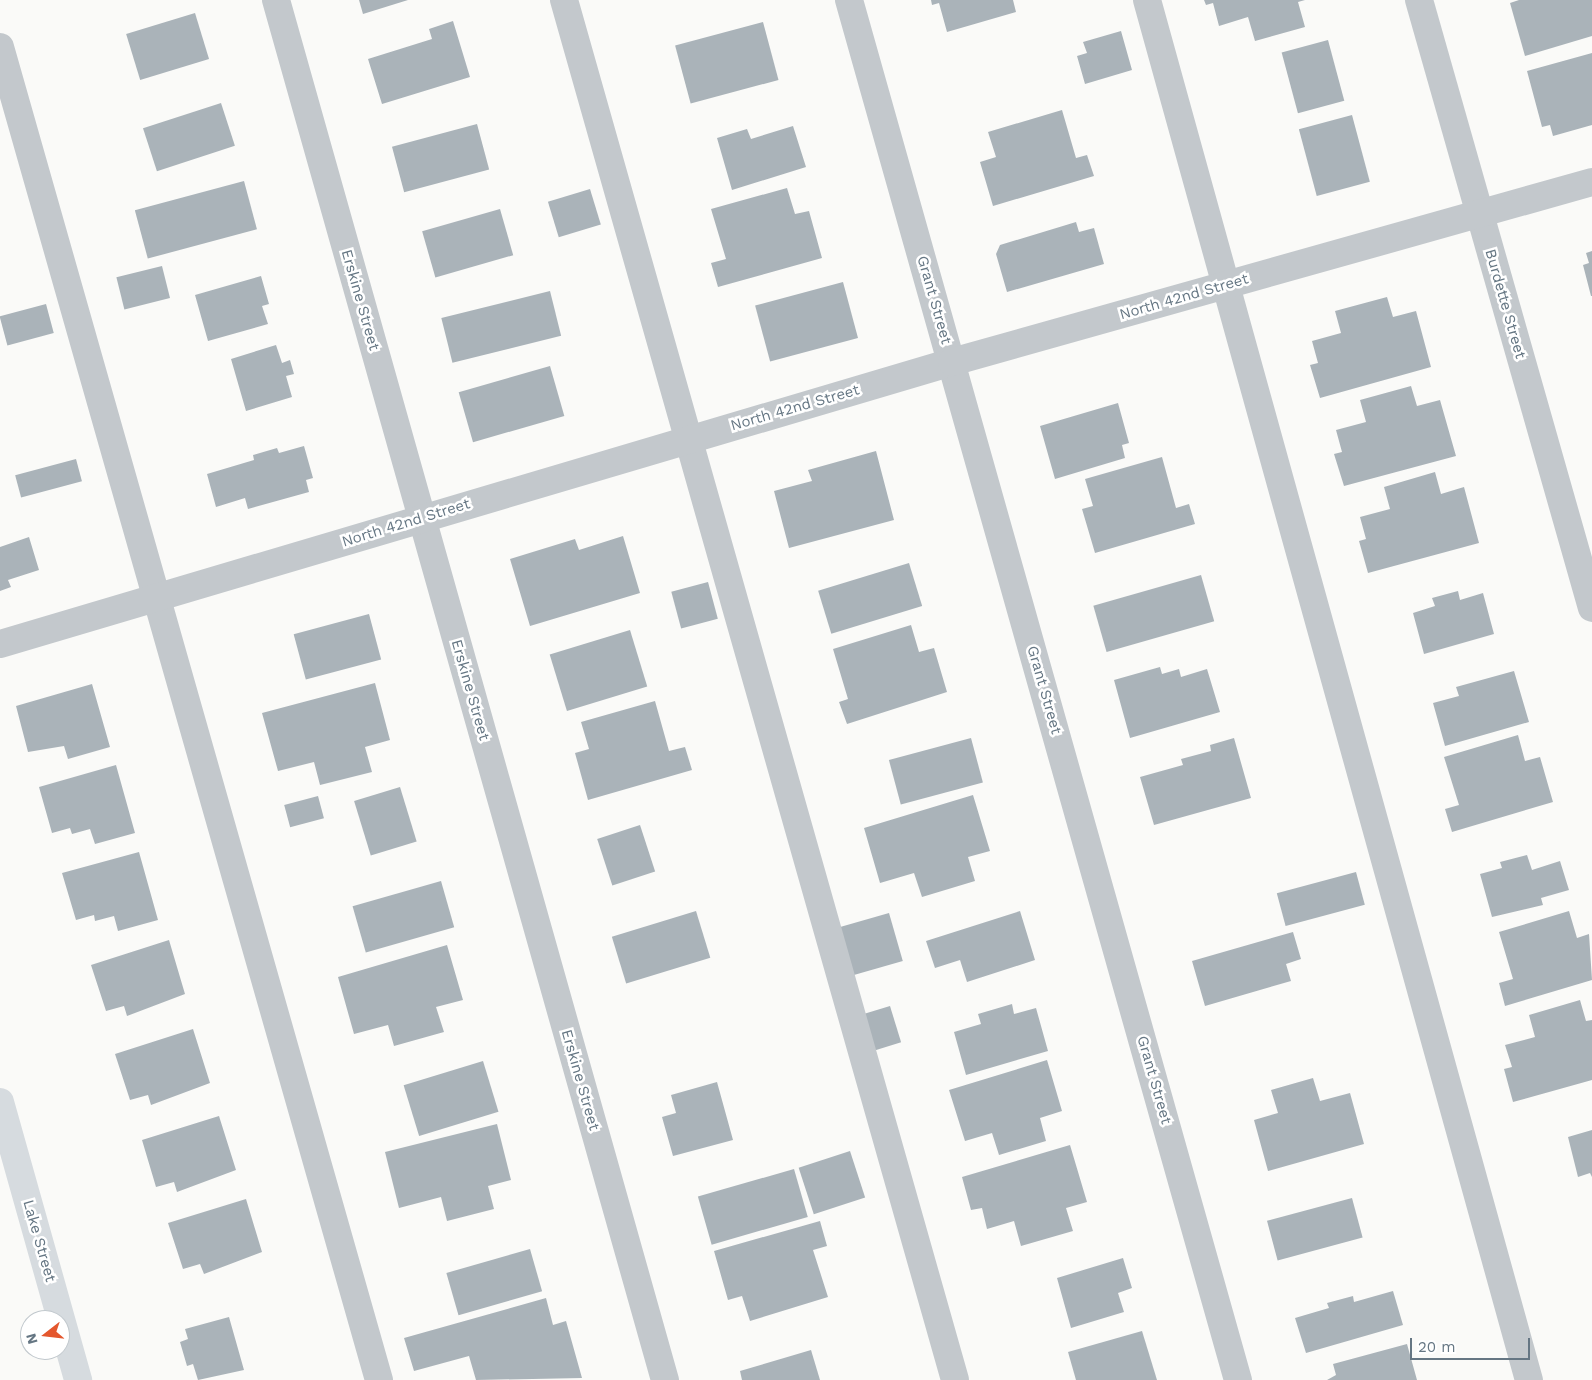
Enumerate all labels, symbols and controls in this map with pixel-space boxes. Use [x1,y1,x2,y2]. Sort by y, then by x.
street label: Burdette Street [1481,247,1529,361]
street label: Erskine Street [337,248,383,352]
street label: Grant Street [913,254,955,346]
street label: North 42nd Street [1118,270,1250,324]
street label: North 42nd Street [729,381,861,435]
street label: North 42nd Street [340,495,472,551]
street label: Erskine Street [447,638,493,742]
street label: Grant Street [1023,644,1065,736]
street label: Erskine Street [557,1028,603,1132]
street label: Grant Street [1133,1034,1175,1126]
street label: Lake Street [19,1198,59,1284]
north arrow [20,1310,70,1360]
scale bar [1412,1328,1532,1360]
text: N [22,1332,41,1346]
text: 20 m [1418,1338,1456,1356]

